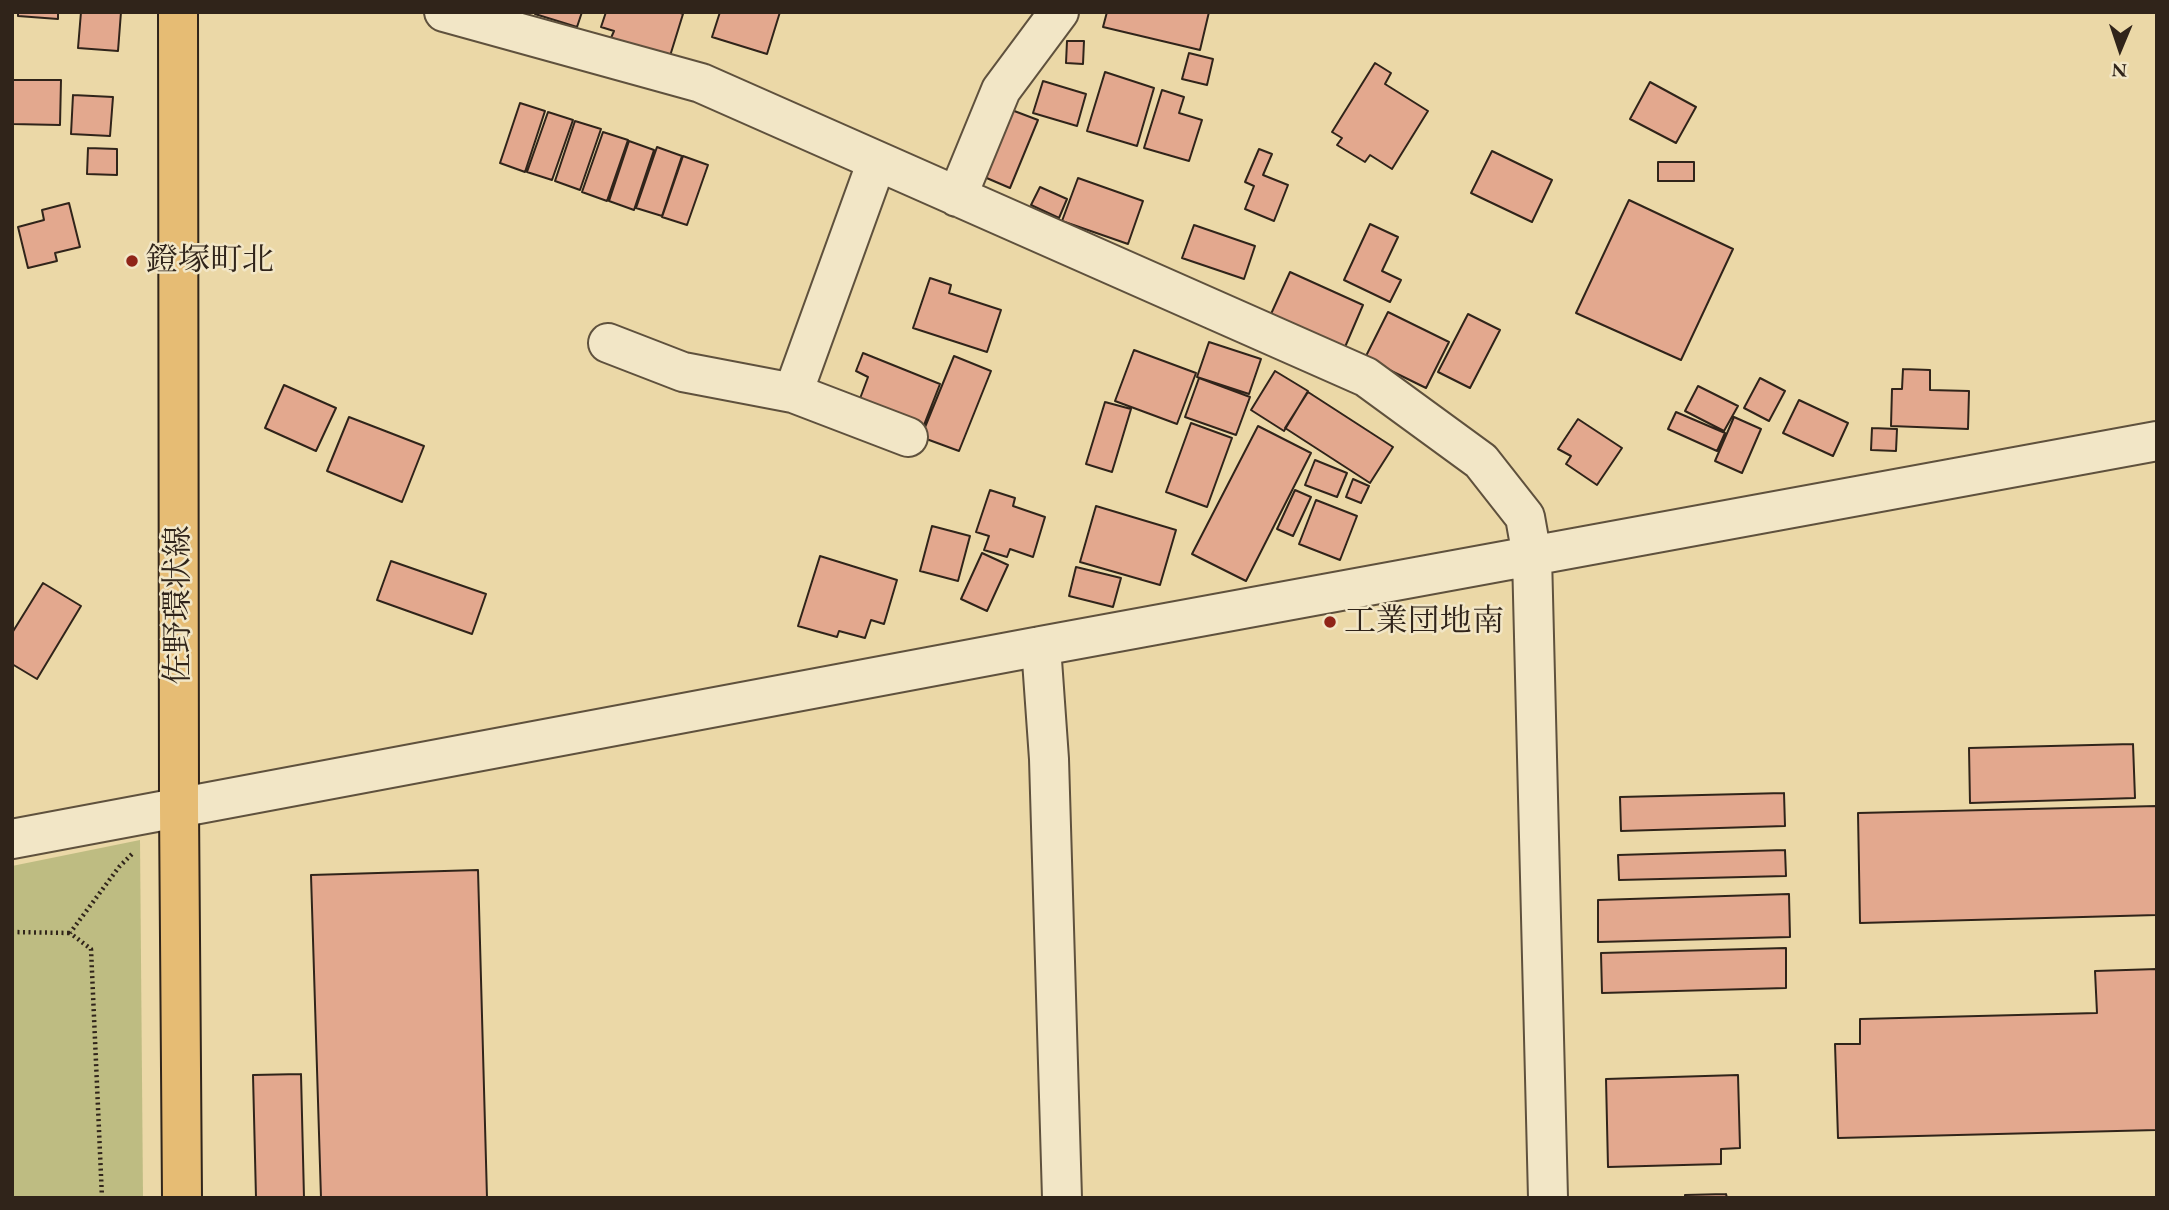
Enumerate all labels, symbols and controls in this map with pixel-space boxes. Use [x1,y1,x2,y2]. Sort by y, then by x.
north arrow [2085,14,2155,84]
text: N [2111,58,2127,83]
place label: 鐙塚町北 [146,242,274,280]
marker: 鐙塚町北 [124,253,140,269]
street label: 佐野環状線 [160,525,198,685]
place label: 工業団地南 [1344,603,1504,641]
marker: 工業団地南 [1322,614,1338,630]

